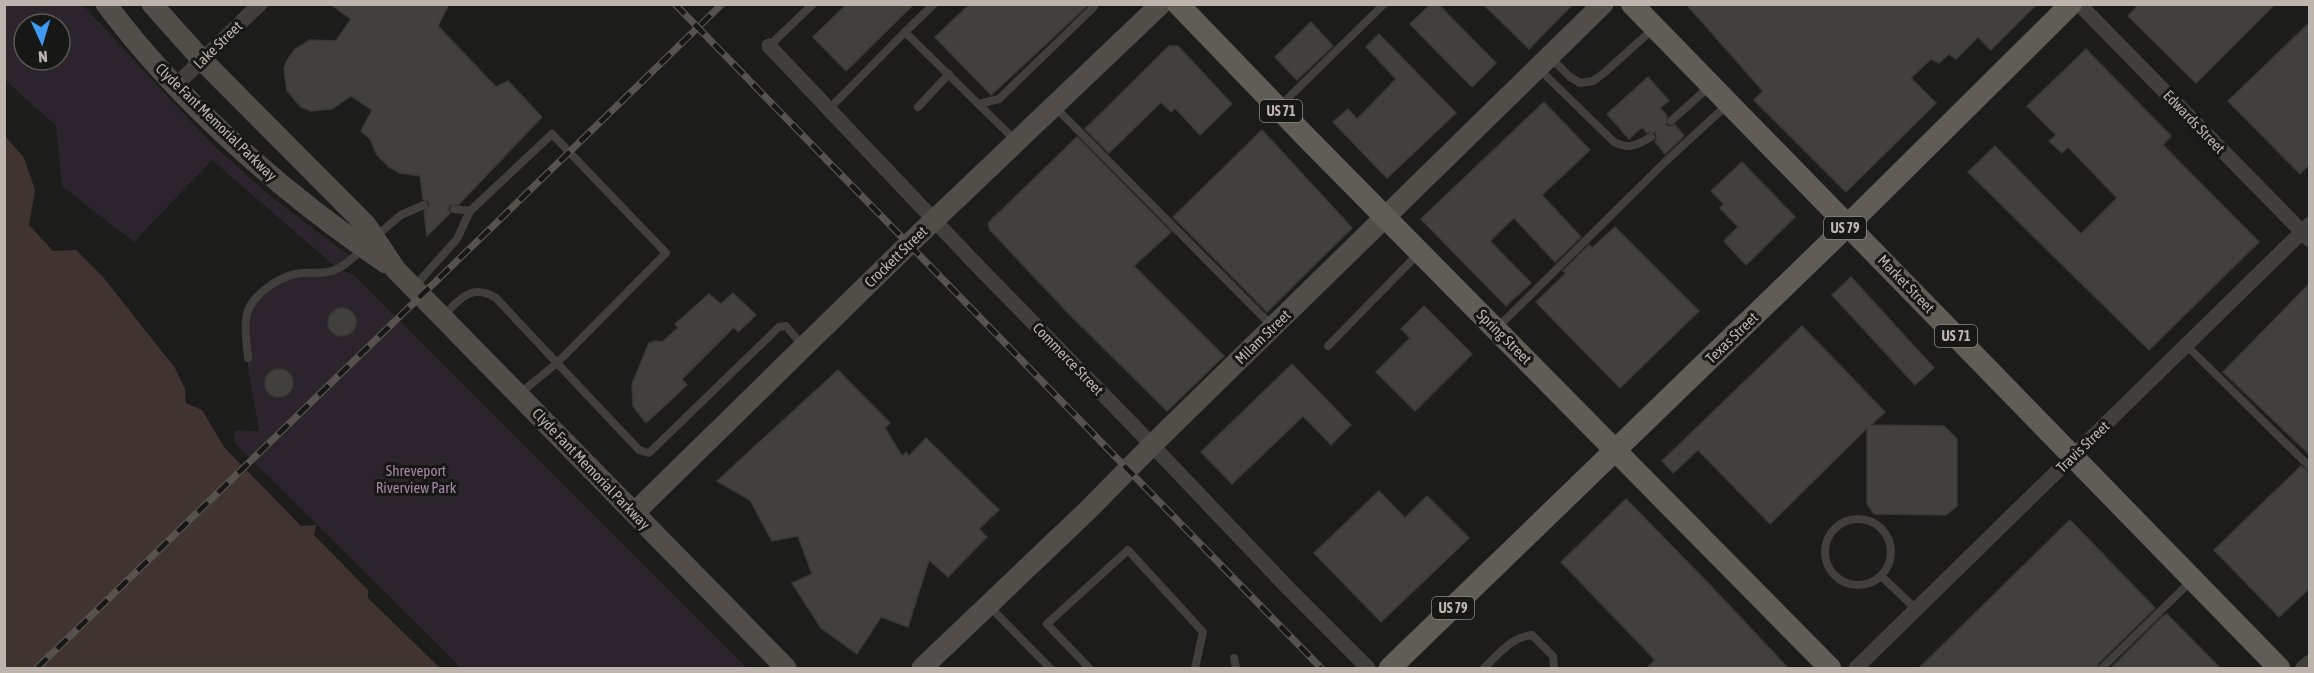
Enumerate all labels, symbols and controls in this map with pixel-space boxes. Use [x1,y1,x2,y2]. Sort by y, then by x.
north arrow [12,12,72,72]
street label: Lake Street [190,17,245,72]
text: N [38,48,48,66]
street label: Clyde Fant Memorial Parkway [152,59,280,184]
street label: Edwards Street [2160,87,2229,157]
road number: US 71 [1260,100,1302,122]
road number: US 79 [1824,217,1866,239]
street label: Crockett Street [861,223,931,291]
street label: Market Street [1875,251,1938,316]
street label: Milam Street [1231,306,1294,367]
street label: Spring Street [1474,306,1535,367]
street label: Texas Street [1702,309,1761,367]
street label: Commerce Street [1030,319,1107,398]
road number: US 71 [1935,325,1977,347]
street label: Clyde Fant Memorial Parkway [529,405,654,533]
street label: Travis Street [2053,417,2113,476]
park label: Shreveport Riverview Park [376,462,457,496]
road number: US 79 [1432,597,1474,619]

